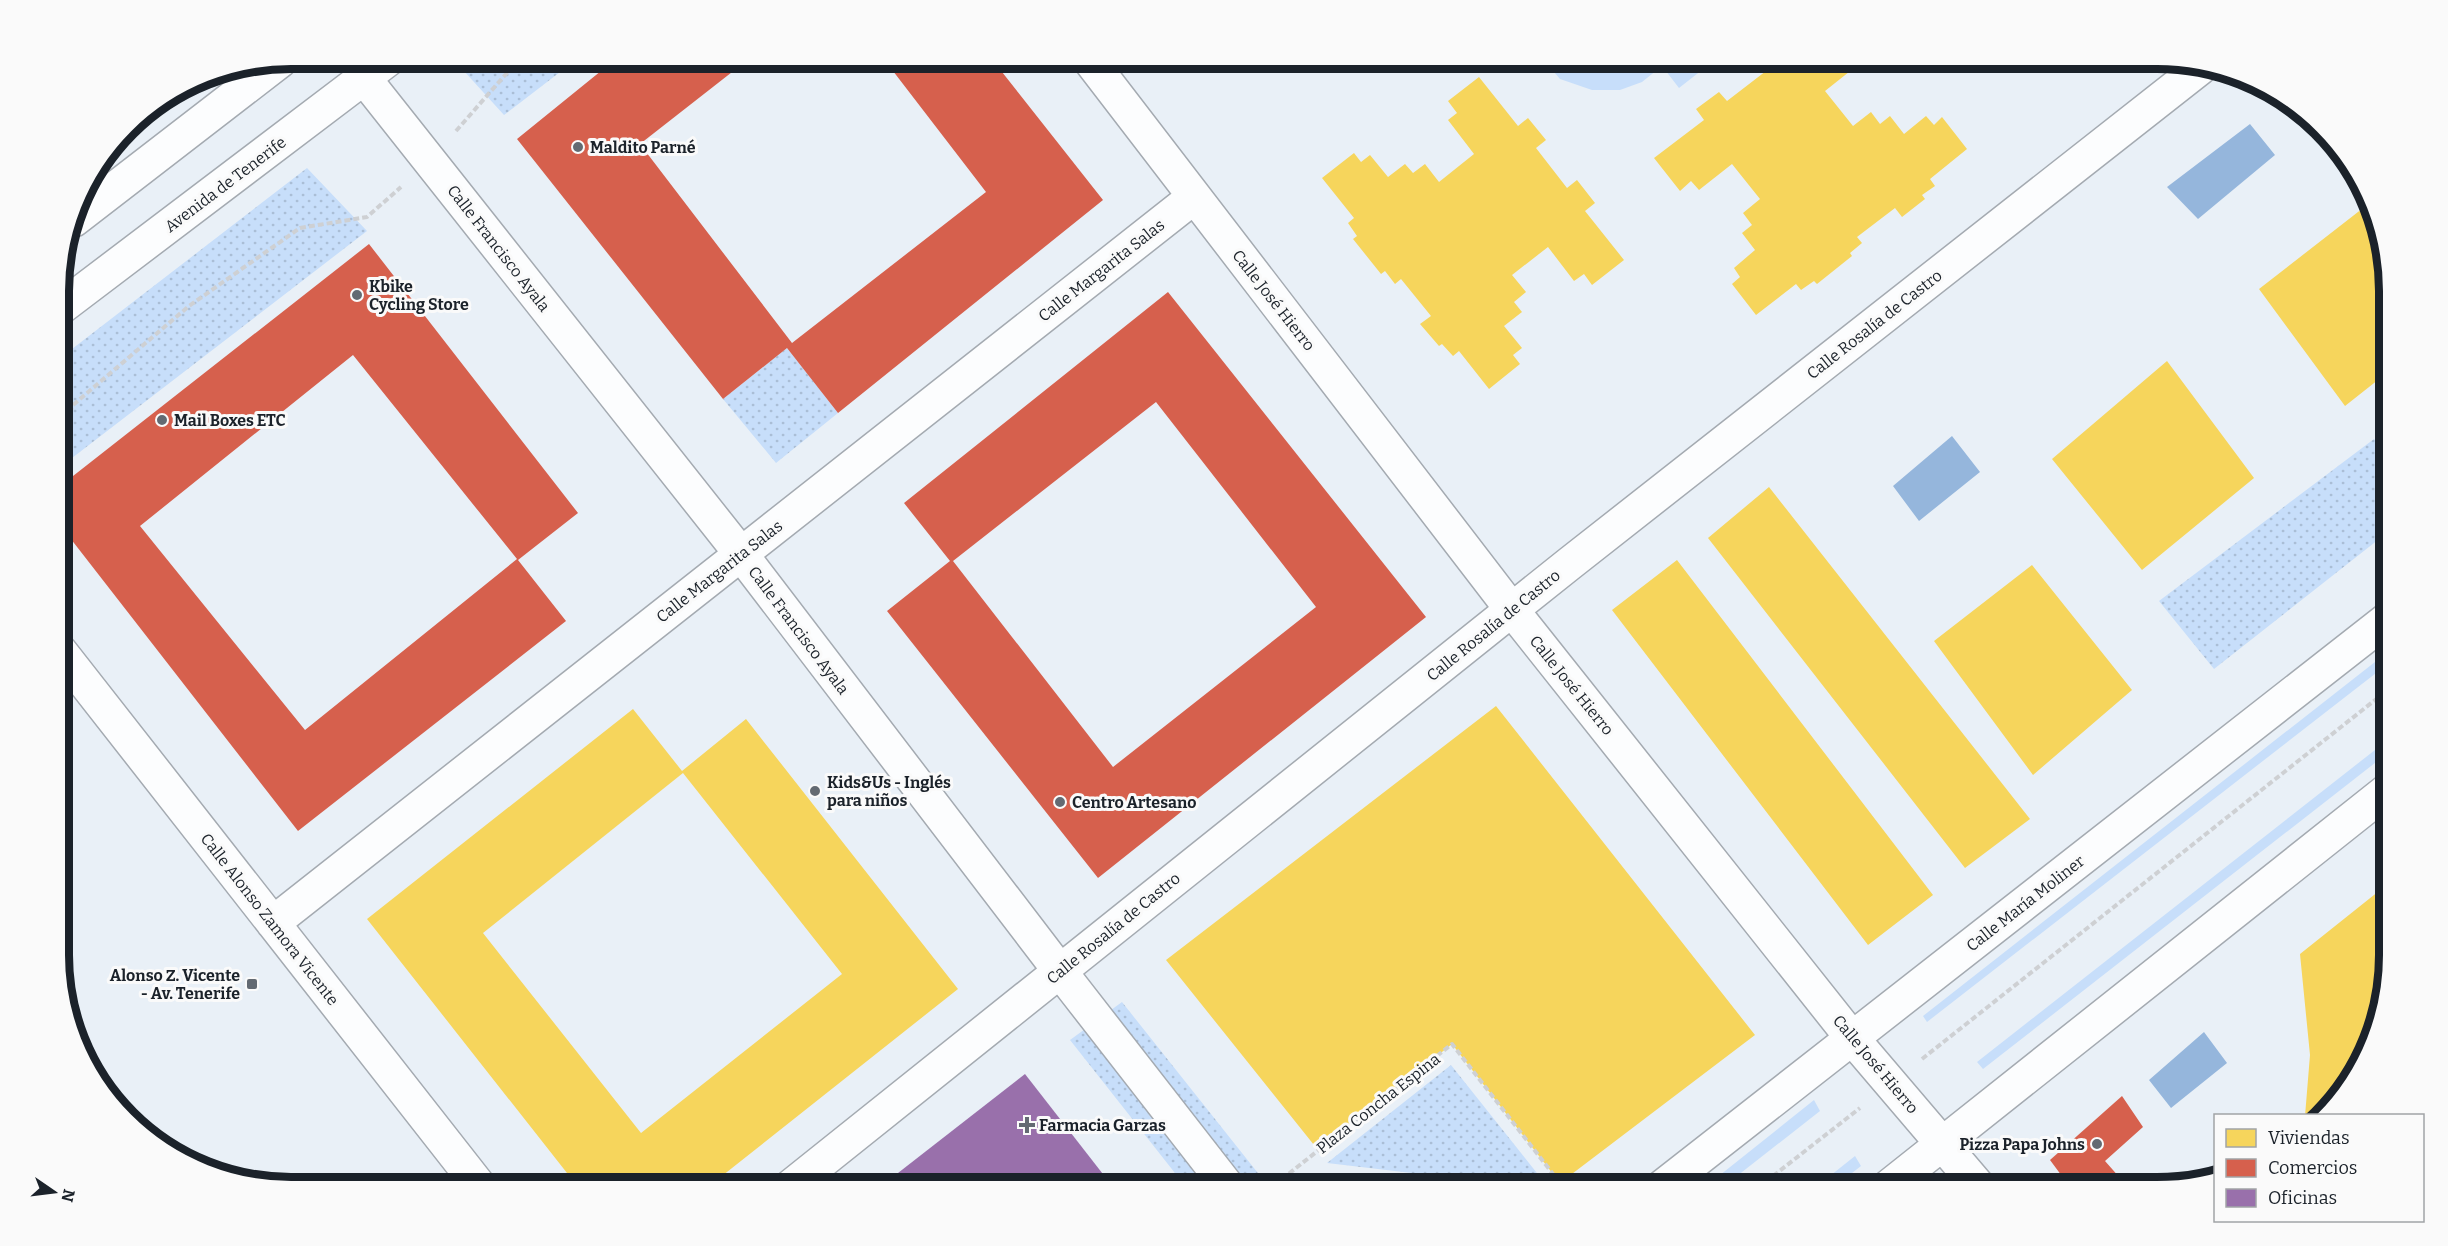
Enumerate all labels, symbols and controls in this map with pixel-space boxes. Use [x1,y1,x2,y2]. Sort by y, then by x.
street label: Avenida de Tenerife [161,133,290,236]
place label: Maldito Parné [590,138,696,157]
marker: Maldito Parné [571,140,585,154]
street label: Calle Francisco Ayala [443,181,554,316]
street label: Calle Margarita Salas [1034,215,1168,326]
street label: Calle José Hierro [1228,246,1319,355]
street label: Calle Rosalía de Castro [1803,266,1946,383]
place label: Kbike Cycling Store [369,277,469,314]
marker: Kbike Cycling Store [350,288,364,302]
place label: Mail Boxes ETC [174,411,286,430]
marker: Mail Boxes ETC [155,413,169,427]
street label: Calle Margarita Salas [652,516,786,627]
street label: Calle Francisco Ayala [744,563,853,698]
street label: Calle Rosalía de Castro [1423,566,1564,685]
street label: Calle José Hierro [1526,632,1618,739]
place label: Kids&Us - Inglés para niños [827,773,951,810]
marker: Kids&Us - Inglés para niños [808,784,822,798]
place label: Centro Artesano [1072,793,1197,812]
marker: Centro Artesano [1053,795,1067,809]
street label: Calle Alonso Zamora Vicente [197,830,343,1009]
street label: Calle María Moliner [1963,851,2088,955]
street label: Calle Rosalía de Castro [1043,869,1184,988]
place label: Alonso Z. Vicente - Av. Tenerife [110,966,240,1003]
marker: Alonso Z. Vicente - Av. Tenerife [245,977,259,991]
street label: Calle José Hierro [1829,1011,1922,1117]
street label: Plaza Concha Espina [1313,1049,1444,1158]
legend [2214,1114,2424,1222]
place label: Farmacia Garzas [1039,1116,1166,1135]
marker: Farmacia Garzas [1020,1118,1034,1132]
text: Viviendas [2268,1127,2350,1149]
place label: Pizza Papa Johns [1959,1135,2085,1154]
marker: Pizza Papa Johns [2090,1137,2104,1151]
text: Comercios [2268,1157,2357,1179]
north arrow [24,1162,84,1222]
text: N [57,1187,79,1204]
text: Oficinas [2268,1187,2337,1209]

